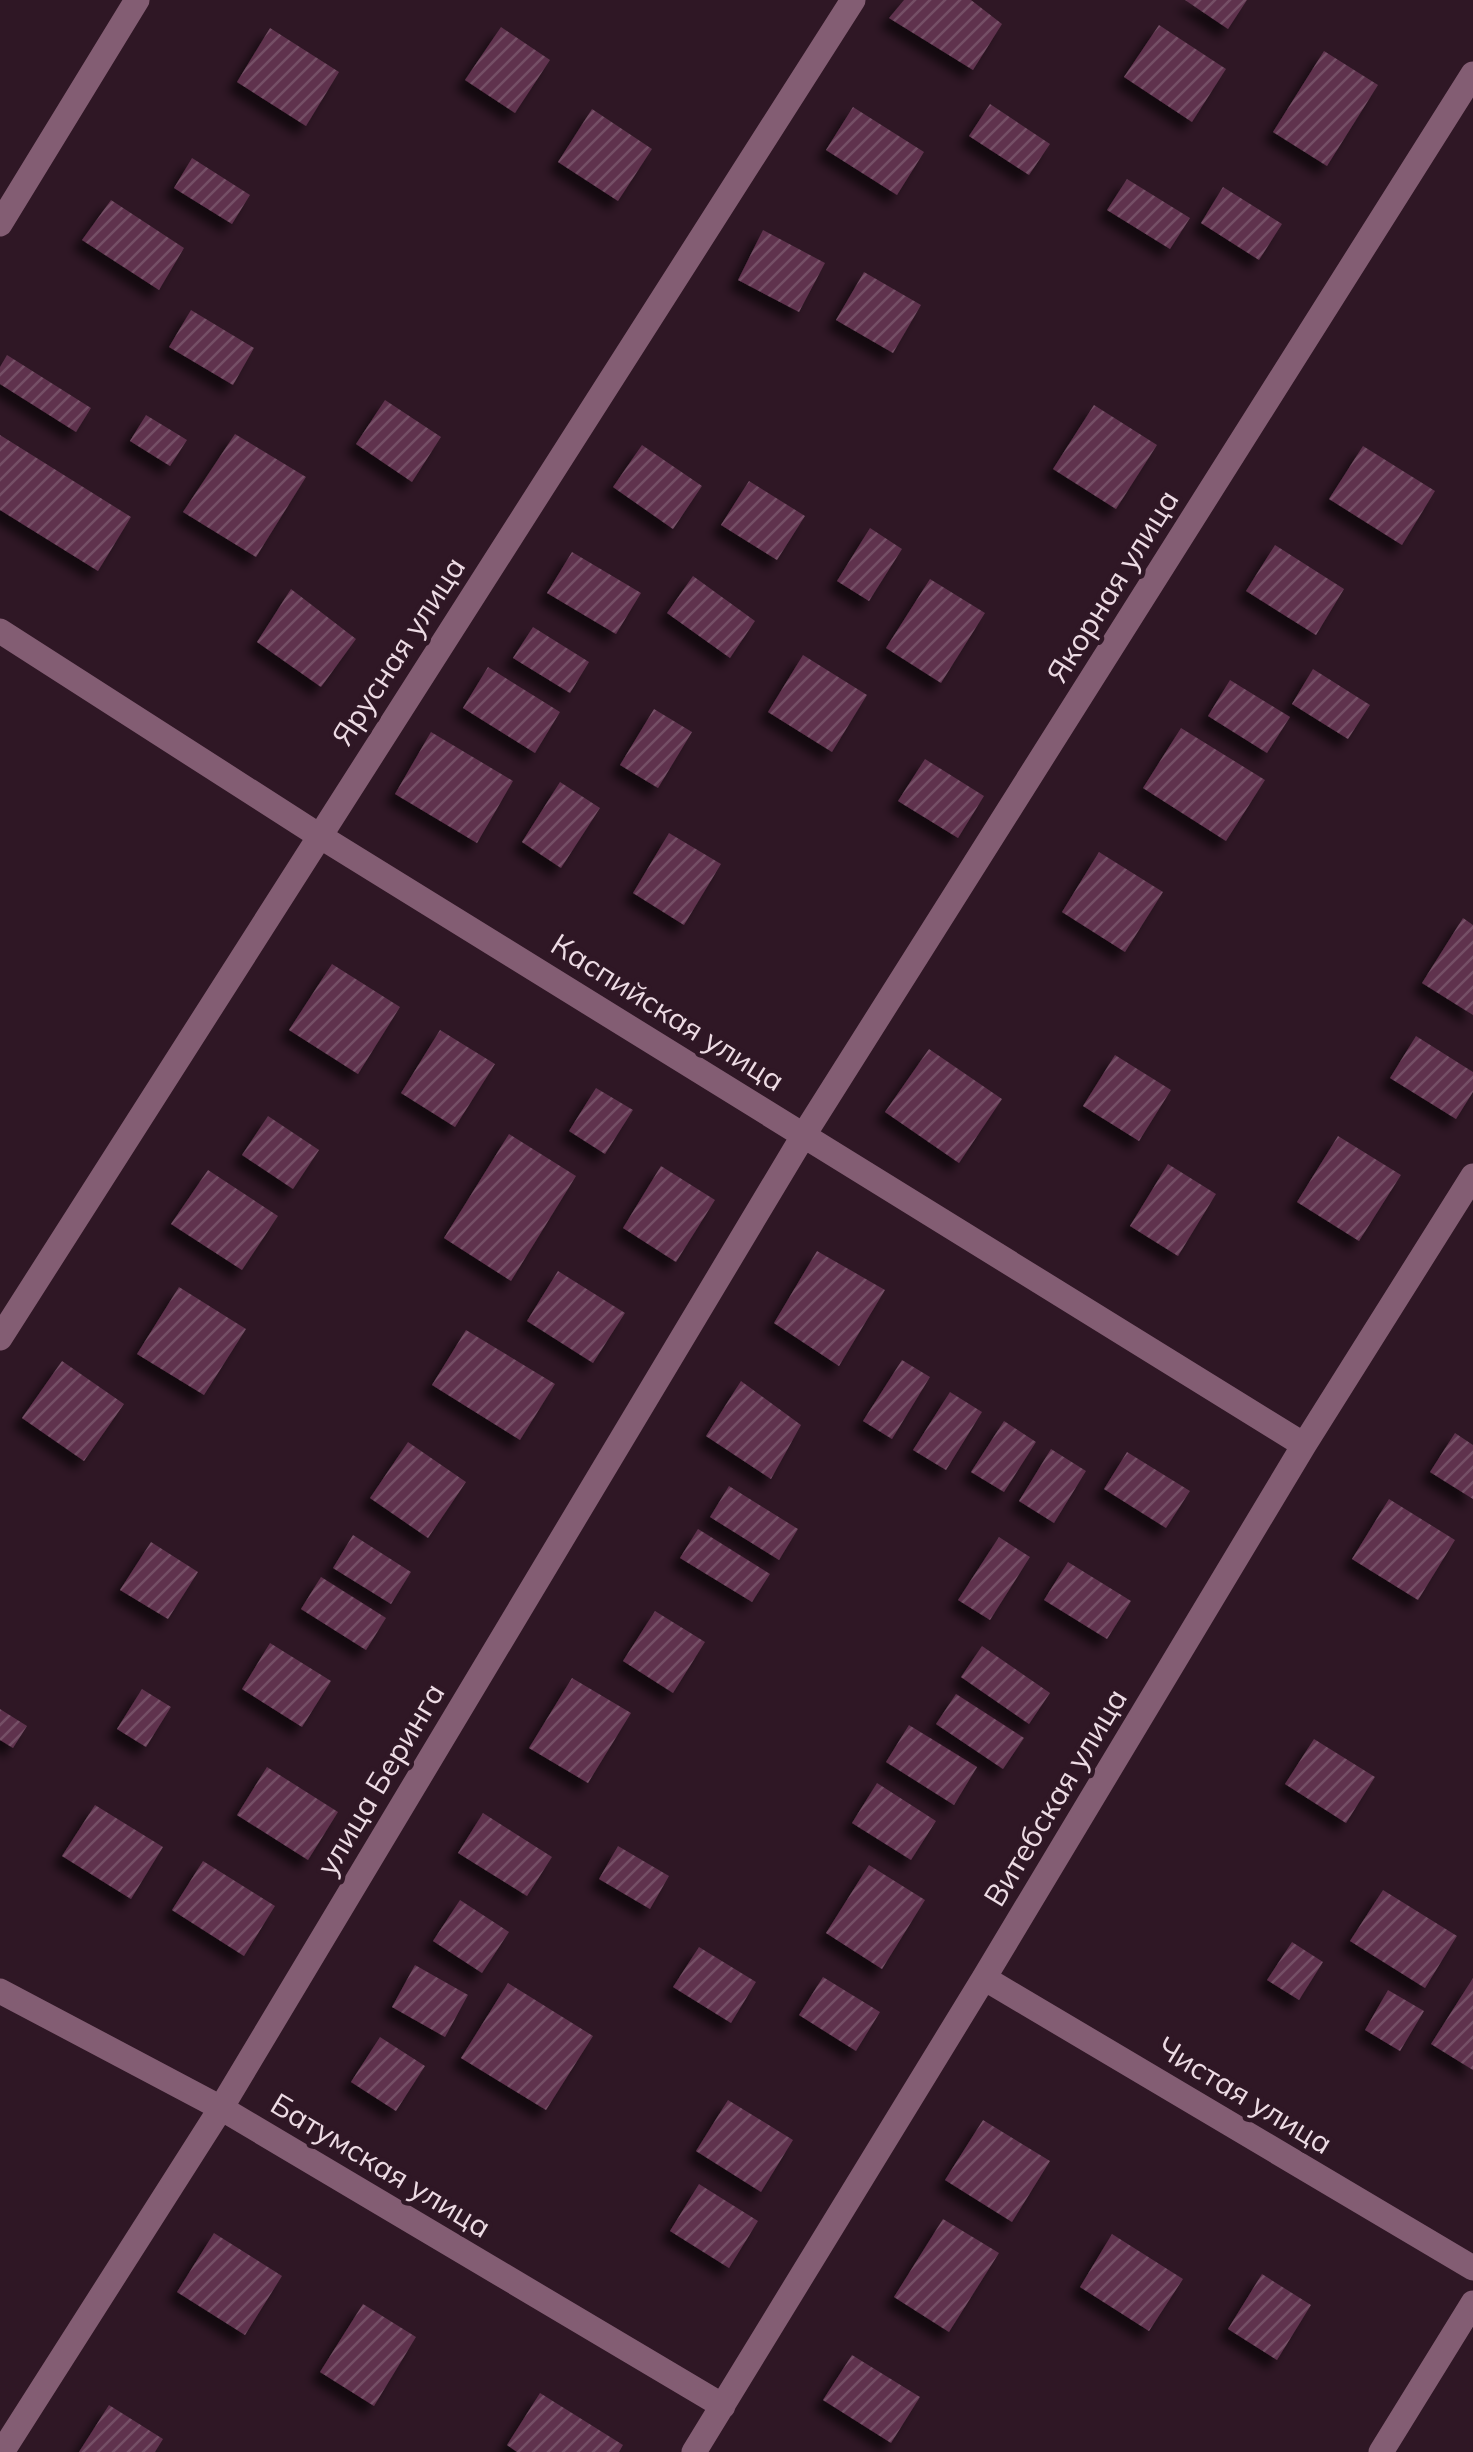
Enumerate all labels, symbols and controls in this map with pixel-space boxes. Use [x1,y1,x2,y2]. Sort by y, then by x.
street label: Якорная улица [1037,482,1187,690]
street label: Ярусная улица [323,549,473,753]
street label: Каспийская улица [544,925,792,1099]
street label: улица Беринга [308,1676,452,1882]
street label: Витебская улица [975,1681,1135,1913]
street label: Чистая улица [1151,2028,1339,2162]
street label: Батумская улица [264,2084,498,2246]

